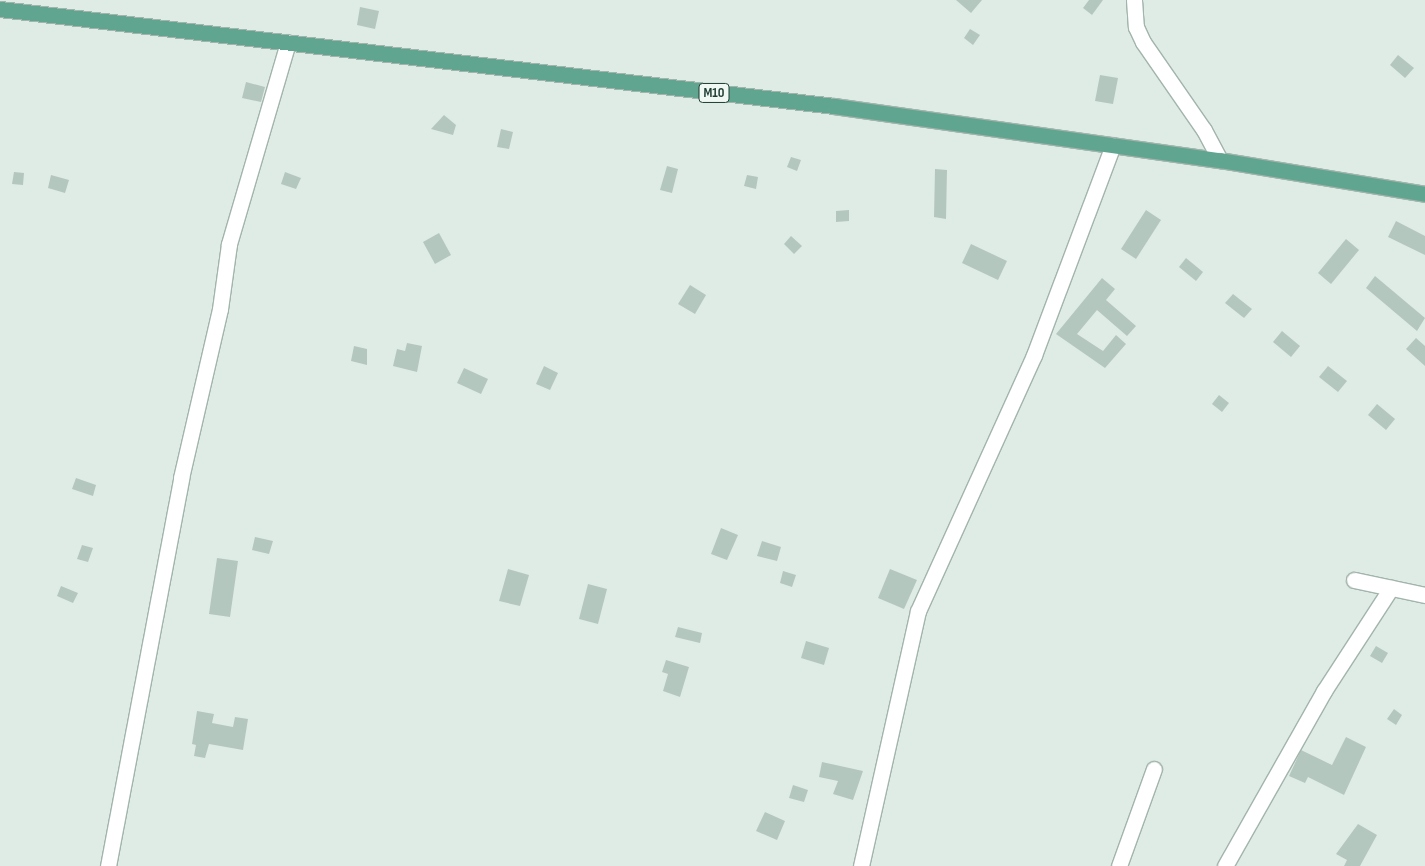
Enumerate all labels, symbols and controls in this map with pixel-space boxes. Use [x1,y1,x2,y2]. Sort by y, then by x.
road number: M10 [698,82,730,105]

